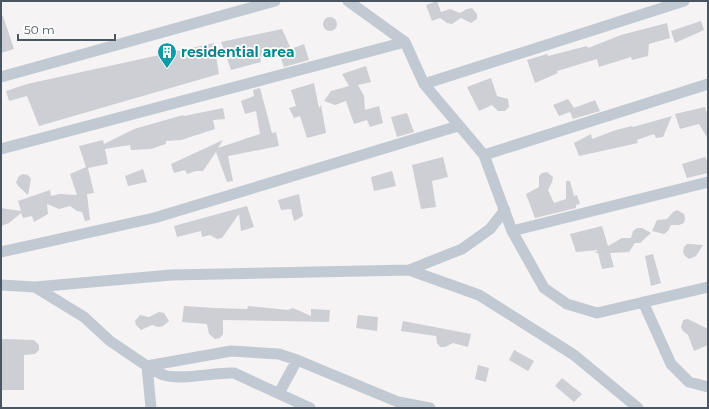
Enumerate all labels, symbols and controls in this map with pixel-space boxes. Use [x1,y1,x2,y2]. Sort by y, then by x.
scale bar [18,16,115,42]
text: 50 m [24,22,55,37]
building icon: residential area [156,41,178,69]
place label: residential area [181,43,295,61]

